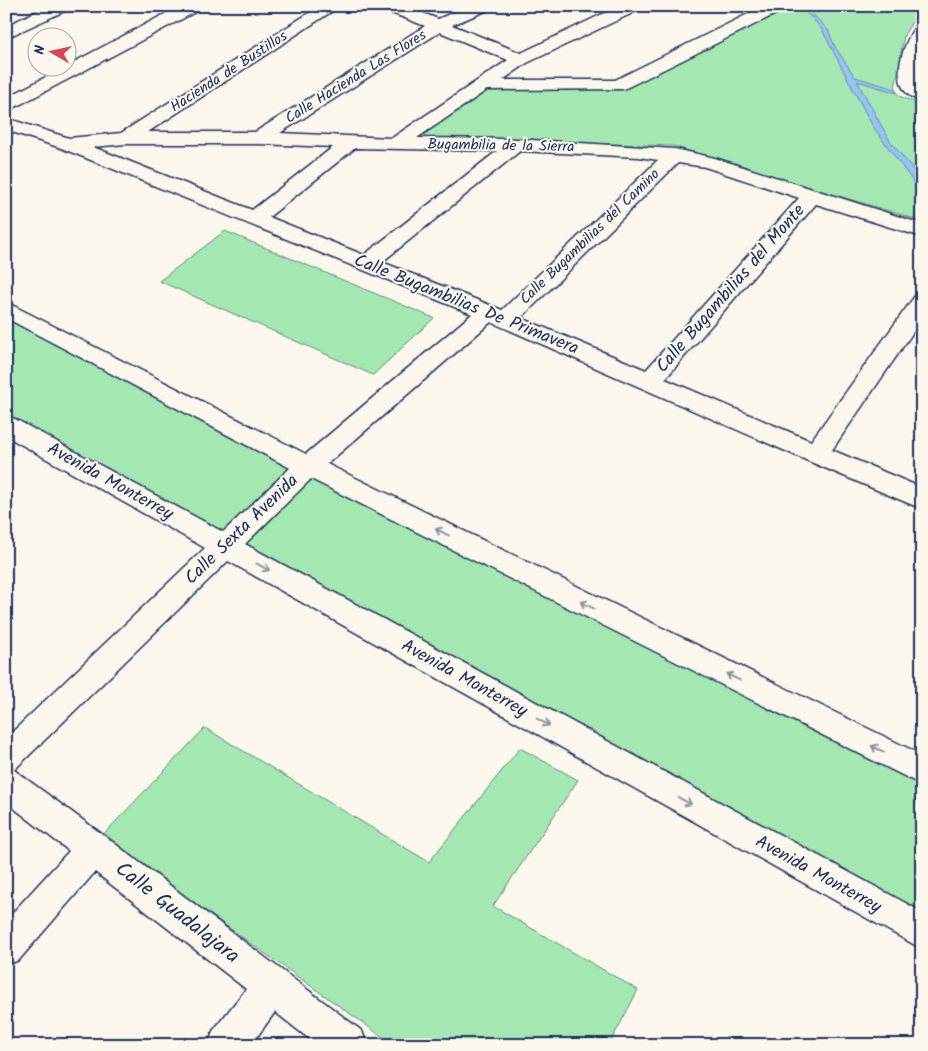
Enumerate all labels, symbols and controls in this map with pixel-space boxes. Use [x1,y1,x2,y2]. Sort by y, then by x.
street label: Calle Hacienda Las Flores [281,23,432,130]
street label: Hacienda de Bustillos [165,25,293,119]
north arrow [28,28,78,78]
text: N [29,44,52,56]
street label: Bugambilia de la Sierra [427,133,575,159]
street label: Calle Bugambilias del Camino [514,163,666,311]
street label: Calle Bugambilias del Monte [649,198,813,380]
street label: Calle Bugambilias De Primavera [349,247,583,363]
street label: Avenida Monterrey [41,435,179,529]
street label: Calle Sexta Avenida [178,468,306,592]
one-way arrow [434,527,449,537]
one-way arrow [255,563,270,573]
one-way arrow [580,599,595,609]
street label: Avenida Monterrey [395,632,533,726]
one-way arrow [725,672,740,682]
one-way arrow [535,718,550,728]
one-way arrow [871,744,886,753]
one-way arrow [678,796,693,806]
street label: Avenida Monterrey [749,828,887,922]
street label: Calle Guadalajara [107,854,247,972]

